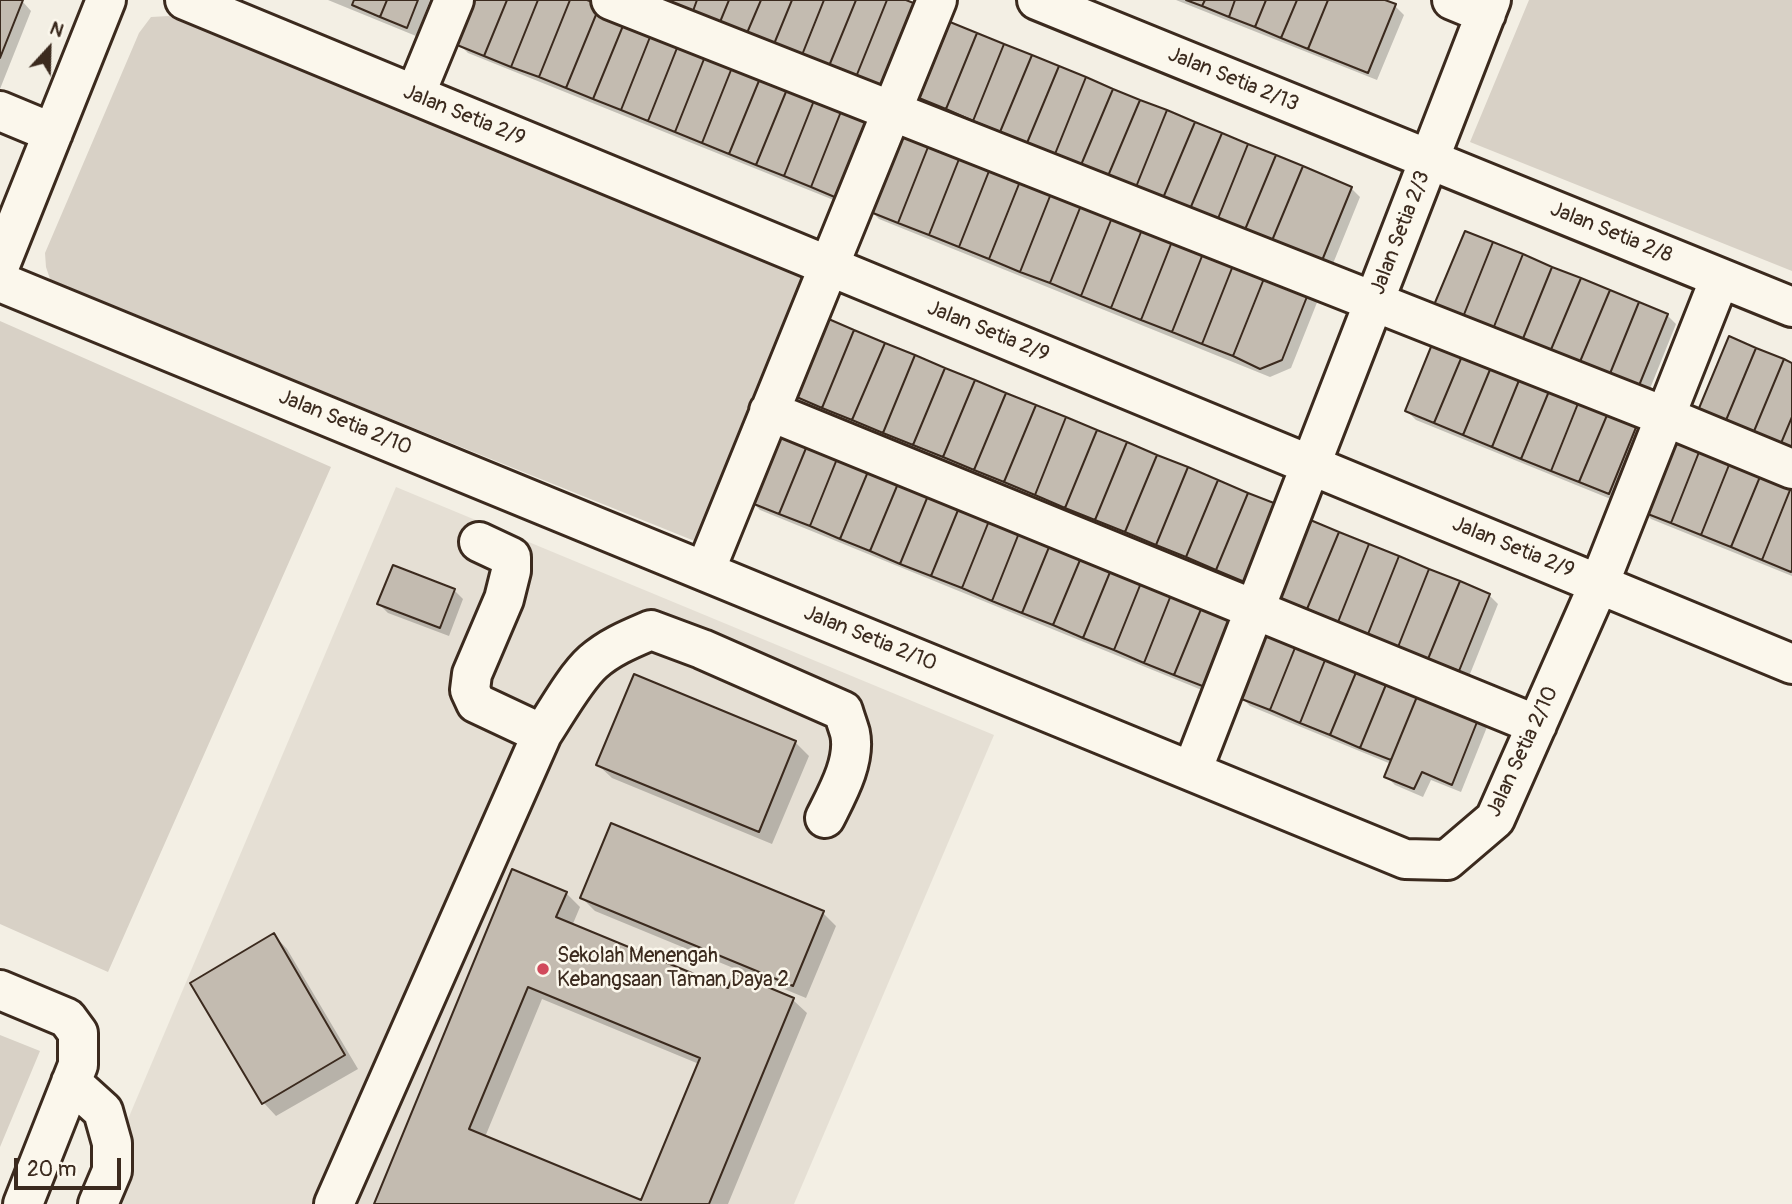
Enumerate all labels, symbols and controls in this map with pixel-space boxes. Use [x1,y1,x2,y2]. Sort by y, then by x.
north arrow [14,14,84,84]
text: N [46,16,67,43]
street label: Jalan Setia 2/13 [1164,42,1302,118]
street label: Jalan Setia 2/9 [399,80,529,152]
street label: Jalan Setia 2/3 [1366,168,1436,298]
street label: Jalan Setia 2/8 [1546,197,1676,269]
street label: Jalan Setia 2/9 [923,296,1053,368]
street label: Jalan Setia 2/10 [275,385,415,461]
street label: Jalan Setia 2/9 [1448,512,1578,584]
street label: Jalan Setia 2/10 [800,601,940,677]
street label: Jalan Setia 2/10 [1482,683,1564,821]
place label: Sekolah Menengah Kebangsaan Taman Daya 2 [557,944,789,994]
marker: Sekolah Menengah Kebangsaan Taman Daya 2 [535,961,551,977]
scale bar [18,1144,124,1188]
text: 20 m [27,1156,76,1183]

